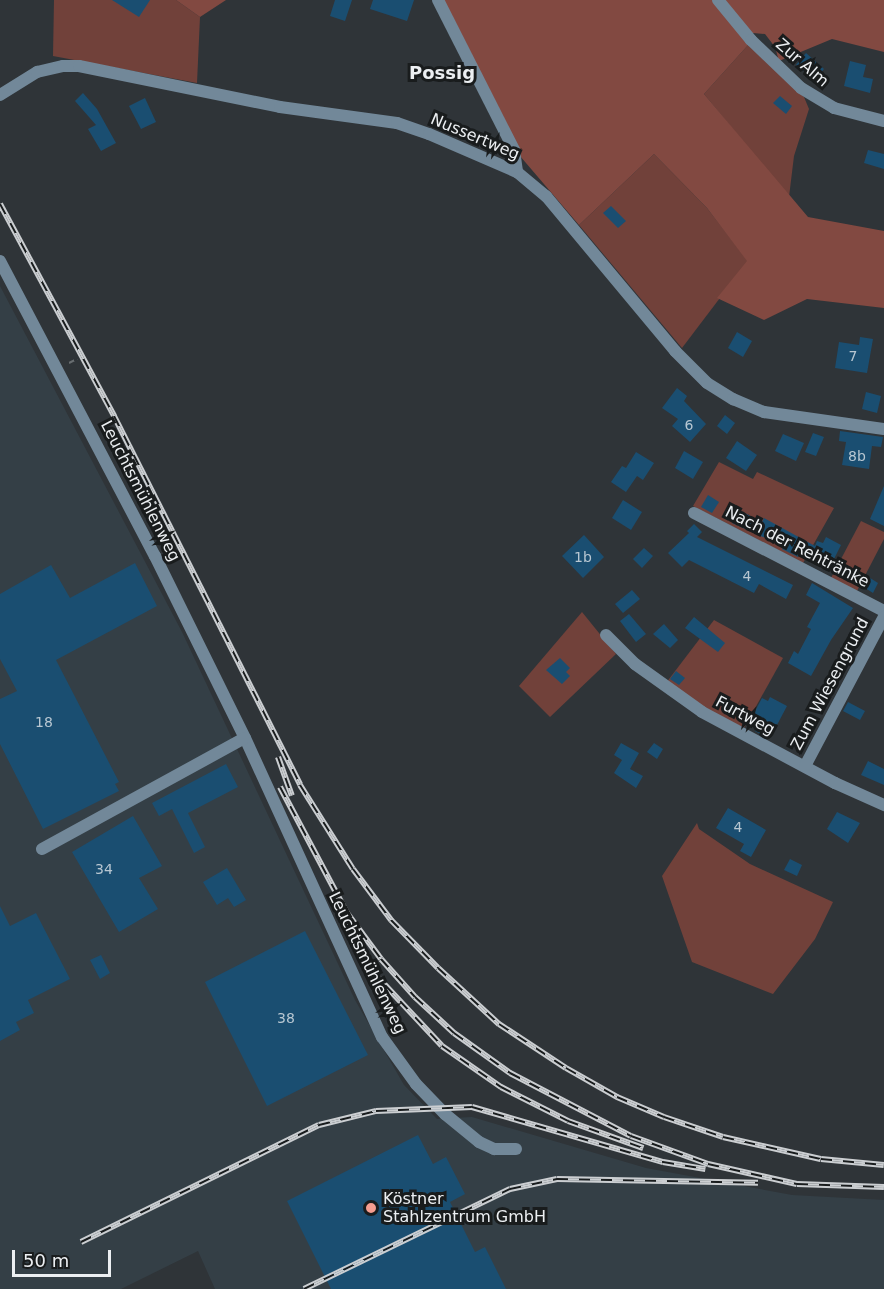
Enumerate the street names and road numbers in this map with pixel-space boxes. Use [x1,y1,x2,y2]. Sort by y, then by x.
street label: Zur Alm [772,35,832,91]
street label: Nussertweg [428,110,522,164]
street label: Leuchtsmühlenweg [96,417,184,565]
street label: Nach der Rehtränke [722,502,872,592]
street label: Zum Wiesengrund [787,615,873,753]
street label: Furtweg [712,692,778,740]
street label: Leuchtsmühlenweg [324,889,410,1037]

